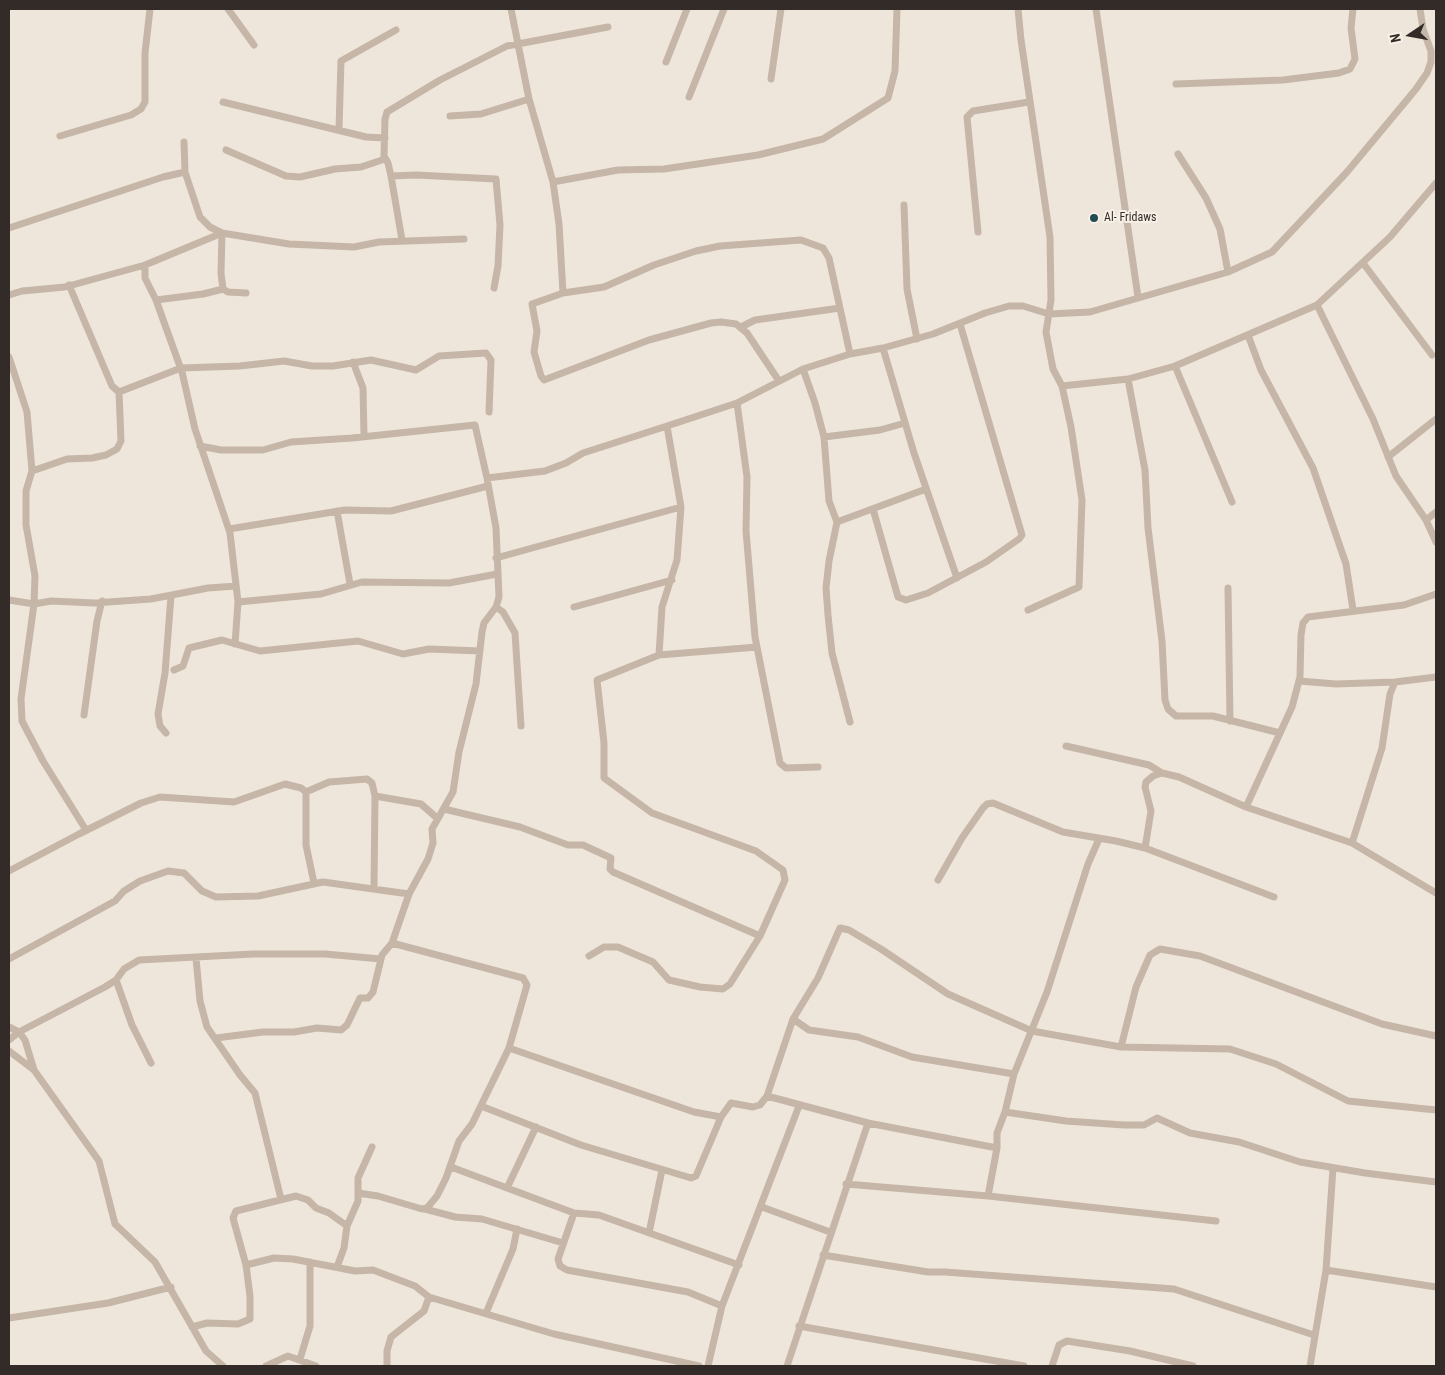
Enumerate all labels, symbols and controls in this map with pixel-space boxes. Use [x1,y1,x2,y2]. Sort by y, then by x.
north arrow [1385,10,1435,60]
text: N [1387,32,1404,44]
place label: Al- Fridaws [1104,211,1156,225]
marker: Al- Fridaws [1088,212,1100,224]

